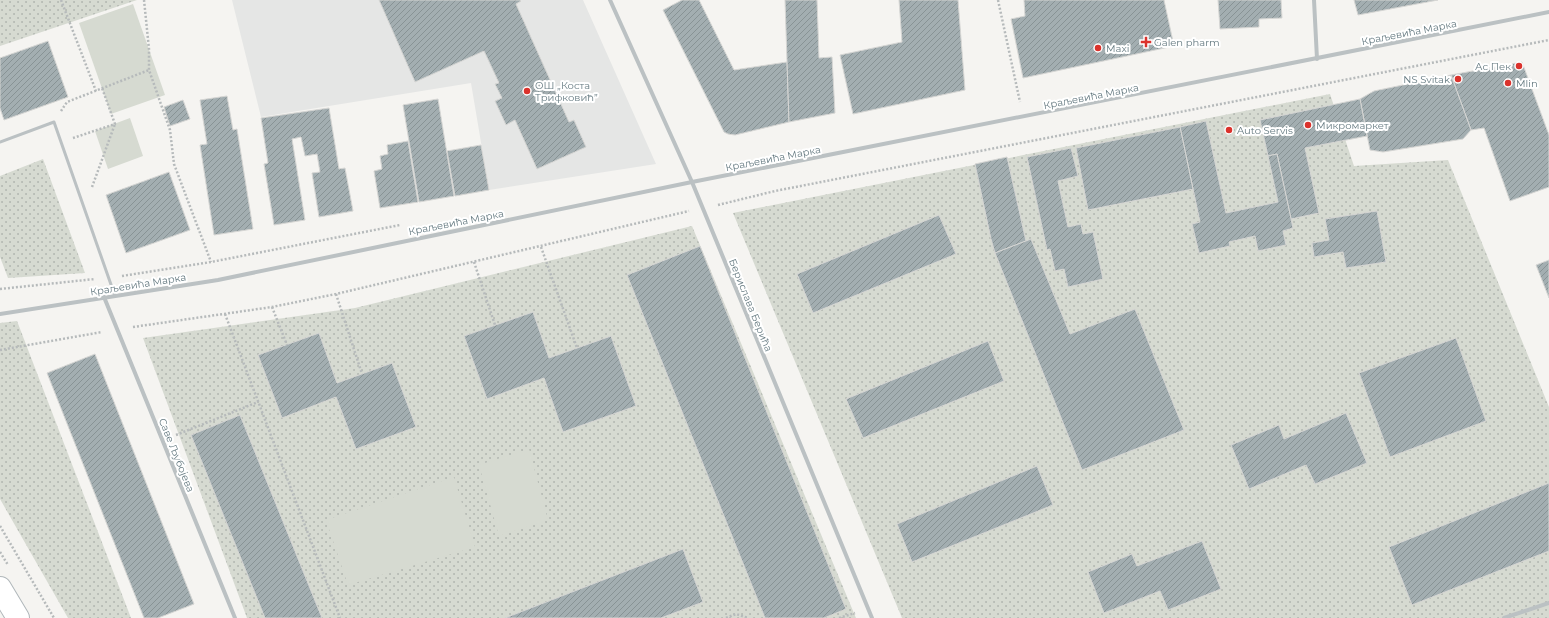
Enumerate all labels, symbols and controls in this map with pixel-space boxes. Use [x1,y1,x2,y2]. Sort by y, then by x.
street label: Краљевића Марка [1360,17,1458,48]
place label: Galen pharm [1154,36,1220,49]
marker: Galen pharm [1141,37,1151,47]
place label: Maxi [1106,42,1129,55]
marker: Maxi [1093,43,1103,53]
place label: Ас Пек [1475,60,1511,73]
marker: Ас Пек [1514,61,1524,71]
place label: NS Svitak [1403,73,1450,86]
marker: NS Svitak [1453,74,1463,84]
place label: Mlin [1516,77,1538,90]
marker: Mlin [1503,78,1513,88]
place label: ОШ „Коста Трифковић” [535,79,598,104]
street label: Краљевића Марка [1042,81,1140,112]
marker: ОШ „Коста Трифковић” [522,86,532,96]
place label: Микромаркет [1316,119,1389,132]
marker: Микромаркет [1303,120,1313,130]
place label: Auto Servis [1237,124,1293,137]
marker: Auto Servis [1224,125,1234,135]
street label: Краљевића Марка [724,143,822,174]
street label: Краљевића Марка [407,207,505,238]
street label: Берислава Берића [726,257,775,354]
street label: Краљевића Марка [89,270,187,298]
street label: Саве Љубојева [156,416,197,494]

